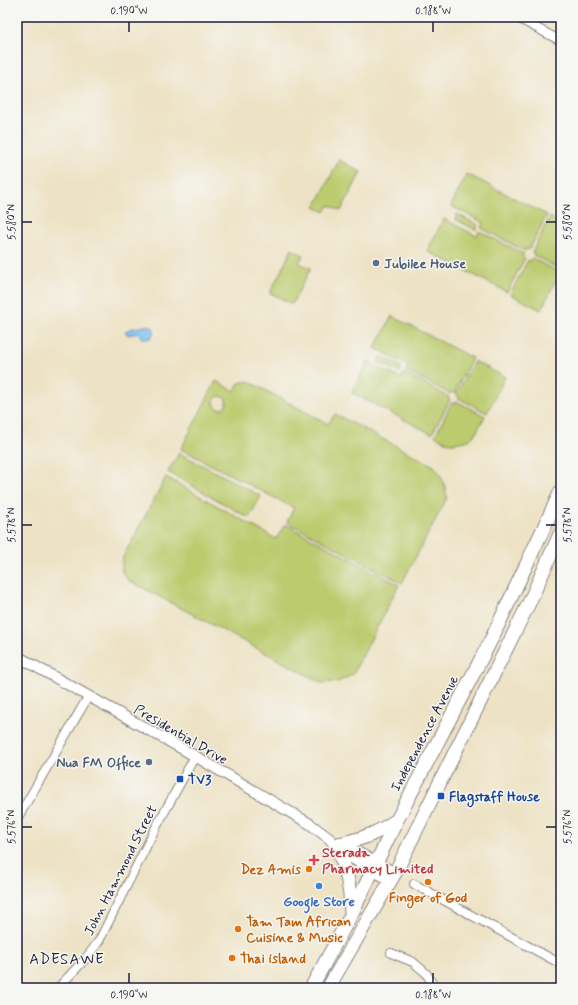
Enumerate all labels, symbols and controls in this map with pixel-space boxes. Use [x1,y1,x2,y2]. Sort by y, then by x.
text: 0.190°W [111,4,147,18]
text: 0.188°W [415,4,451,18]
text: 5.580°N [5,204,19,240]
text: 5.580°N [561,204,575,240]
place label: Jubilee House [384,255,466,273]
marker: Jubilee House [371,258,381,268]
text: 5.578°N [5,507,19,542]
text: 5.578°N [561,507,575,542]
street label: Independence Avenue [387,672,463,795]
street label: Presidential Drive [130,701,231,769]
place label: Nua FM Office [56,754,141,772]
marker: Nua FM Office [144,757,154,767]
place label: TV3 [188,771,212,789]
marker: TV3 [175,774,185,784]
place label: Flagstaff House [449,788,540,808]
marker: Flagstaff House [436,791,446,801]
street label: John Hammond Street [80,802,162,939]
text: 5.576°N [5,810,19,844]
text: 5.576°N [561,810,575,844]
place label: Sterada Pharmacy Limited [322,844,433,878]
marker: Sterada Pharmacy Limited [309,855,319,865]
place label: Dez Amis [240,861,302,879]
marker: Dez Amis [304,864,314,874]
marker: Finger of God [423,877,433,887]
marker: Google Store [314,881,324,891]
place label: Finger of God [389,889,467,909]
place label: Google Store [283,893,355,914]
place label: Tam Tam African Cuisine & Music [246,913,351,947]
marker: Tam Tam African Cuisine & Music [233,924,243,934]
district label: ADESAWE [29,950,105,970]
place label: Thai island [240,950,306,968]
marker: Thai island [227,953,237,963]
text: 0.190°W [111,988,147,1002]
text: 0.188°W [415,988,451,1002]

